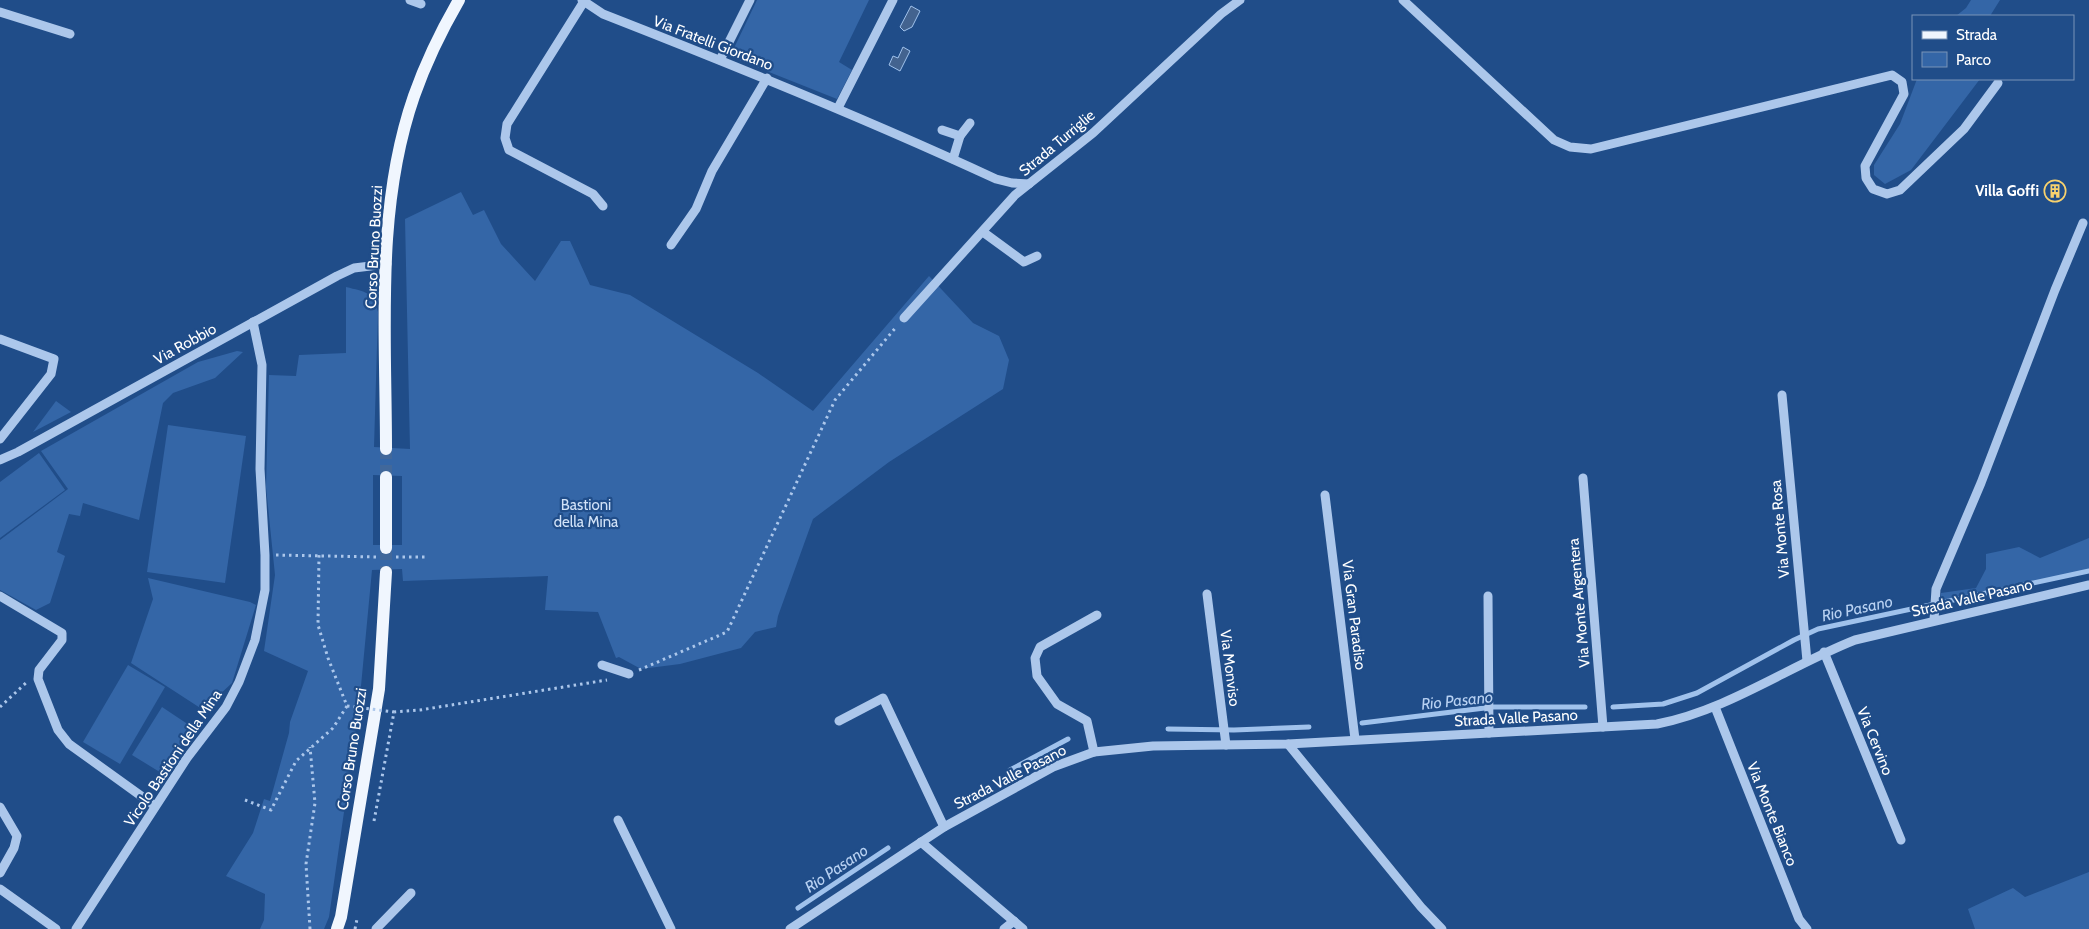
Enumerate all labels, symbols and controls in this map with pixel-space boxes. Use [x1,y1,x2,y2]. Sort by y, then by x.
street label: Via Fratelli Giordano [651,12,775,74]
legend [1912,15,2074,80]
text: Strada [1956,26,1998,44]
text: Parco [1956,51,1991,69]
street label: Strada Turriglie [1015,106,1099,180]
building icon: Villa Goffi [2043,179,2067,203]
place label: Villa Goffi [1975,182,2039,200]
street label: Corso Bruno Buozzi [362,185,386,309]
street label: Via Robbio [151,319,219,369]
street label: Via Monte Rosa [1767,478,1793,579]
park label: Bastioni della Mina [554,496,619,531]
street label: Via Monte Argentera [1564,537,1594,669]
street label: Via Gran Paradiso [1338,559,1370,671]
street label: Strada Valle Pasano [1910,575,2034,621]
water label: Rio Pasano [1820,592,1894,625]
street label: Via Monviso [1216,629,1244,707]
street label: Vicolo Bastioni della Mina [120,685,226,830]
street label: Corso Bruno Buozzi [333,687,371,811]
water label: Rio Pasano [1420,687,1494,714]
street label: Via Cervino [1853,704,1897,778]
street label: Strada Valle Pasano [1454,706,1578,730]
street label: Strada Valle Pasano [951,741,1069,813]
street label: Via Monte Bianco [1743,759,1801,869]
water label: Rio Pasano [801,840,872,896]

